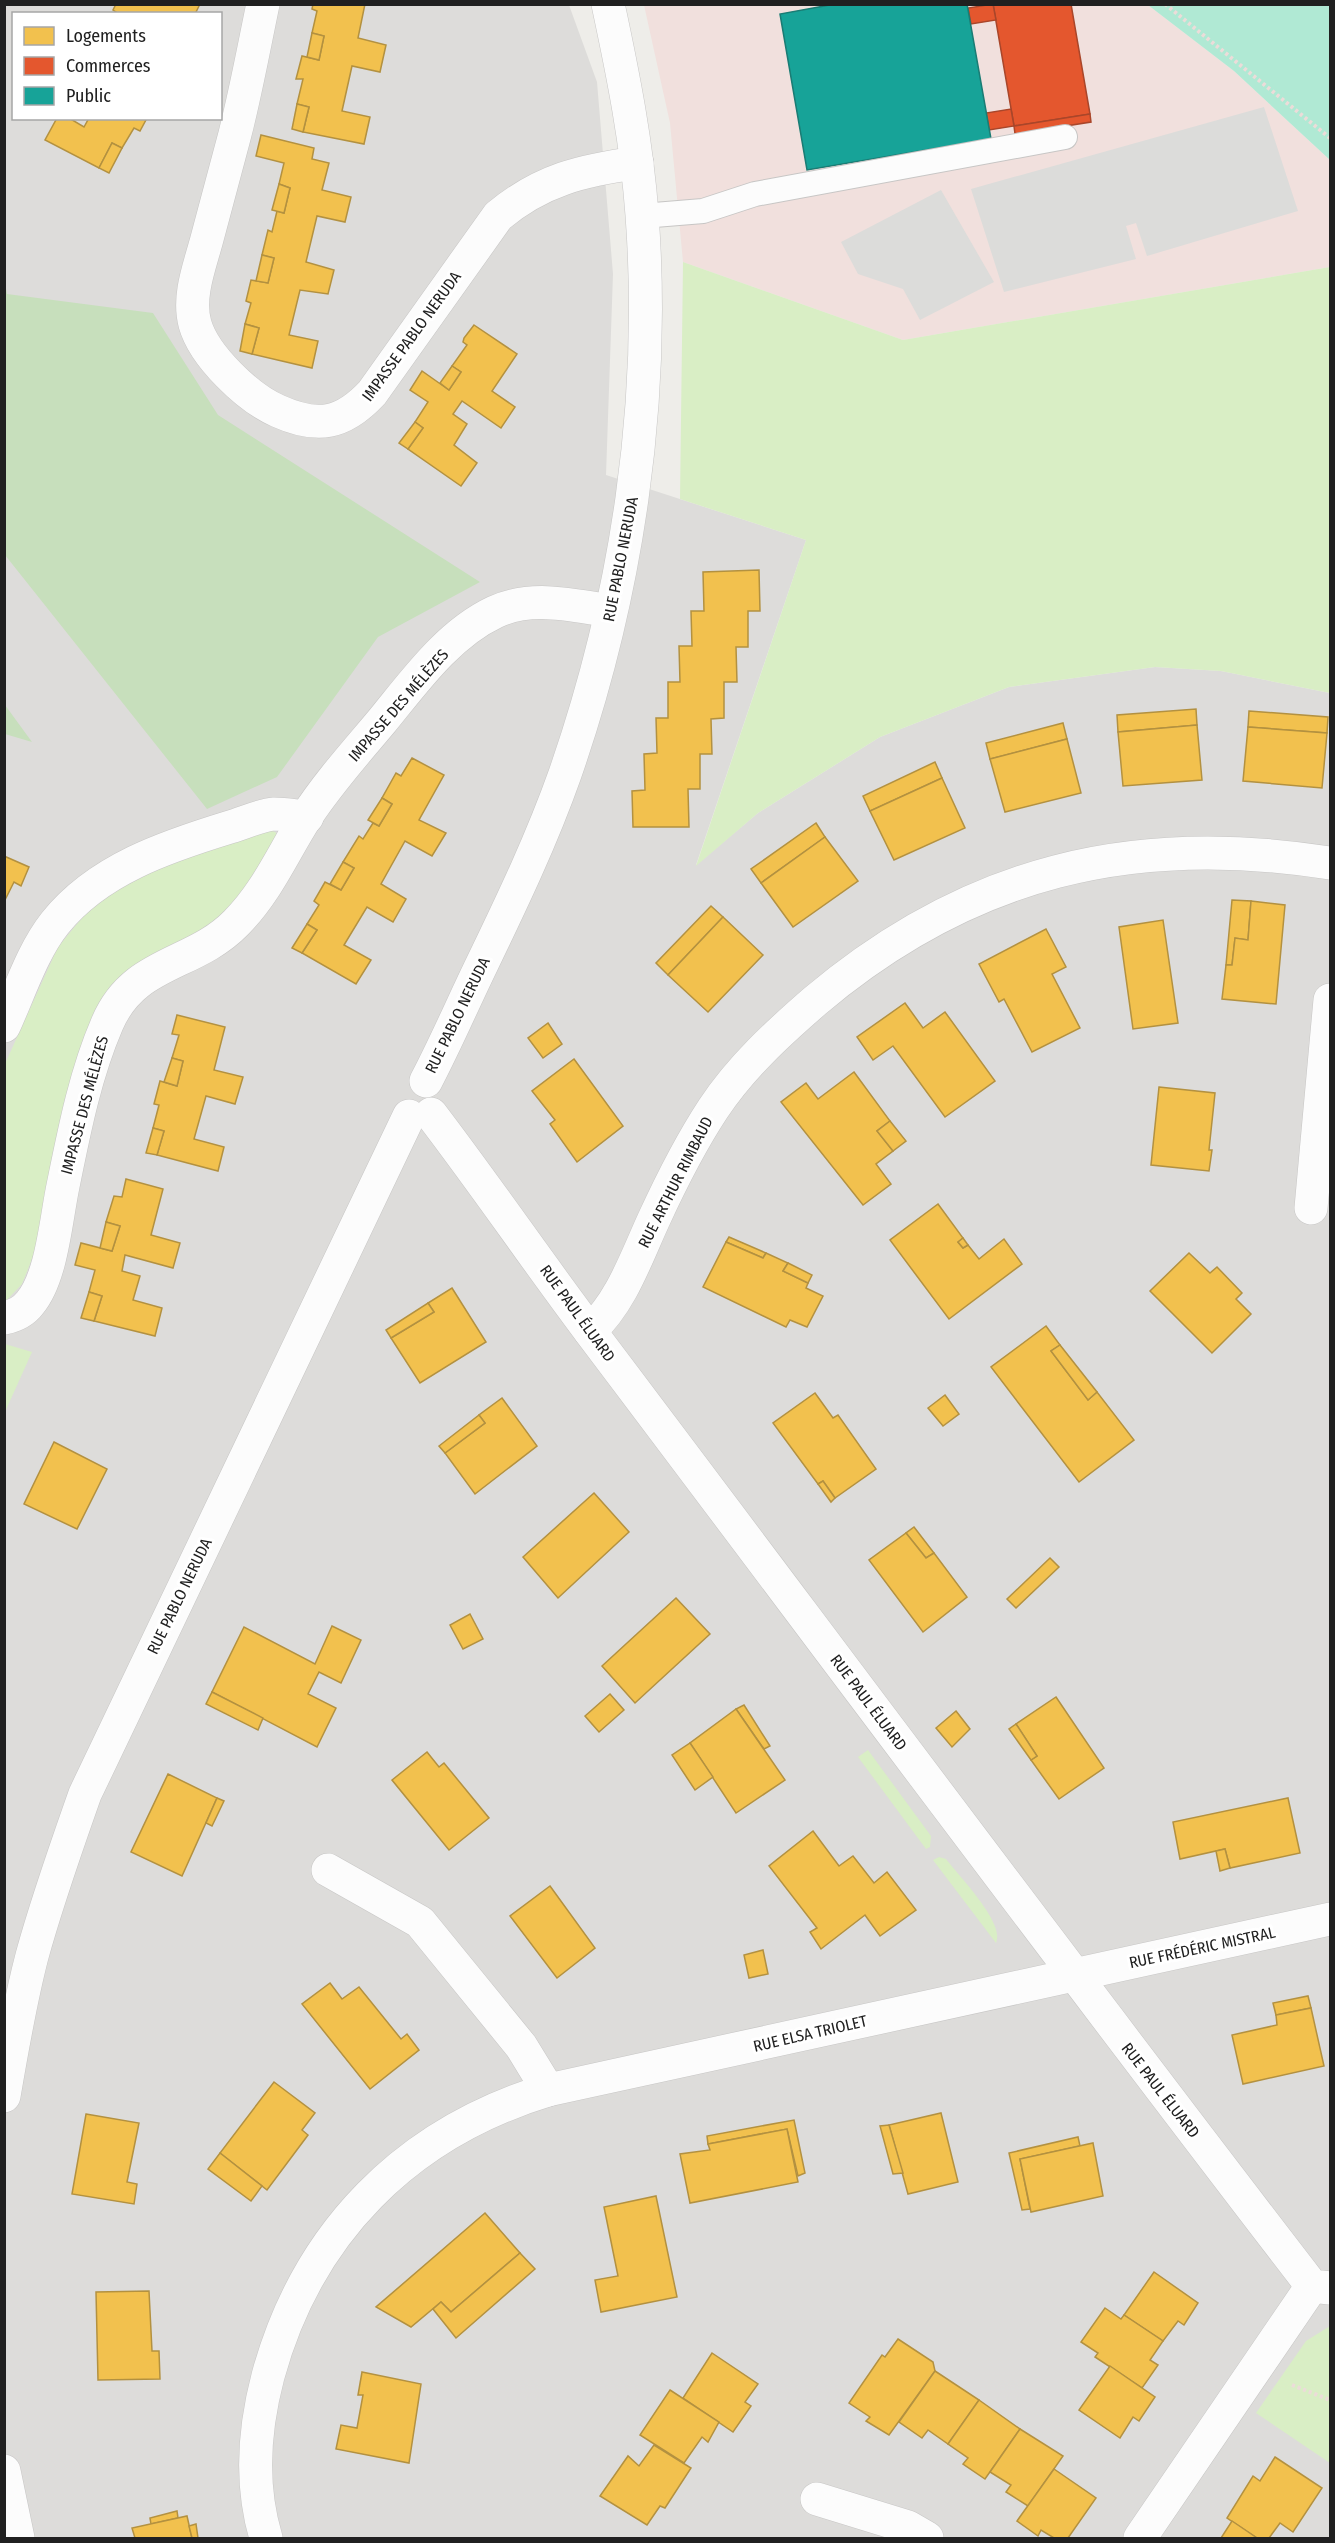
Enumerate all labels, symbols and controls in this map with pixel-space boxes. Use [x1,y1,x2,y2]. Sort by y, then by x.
legend [12,12,222,120]
text: Logements [66,25,146,47]
text: Commerces [66,55,151,77]
text: Public [66,85,111,107]
street label: IMPASSE PABLO NERUDA [358,267,465,405]
street label: RUE PABLO NERUDA [599,494,642,623]
street label: IMPASSE DES MÉLÈZES [344,645,452,765]
street label: RUE PABLO NERUDA [421,954,494,1076]
street label: IMPASSE DES MÉLÈZES [57,1034,112,1177]
street label: RUE ARTHUR RIMBAUD [634,1113,717,1251]
street label: RUE PAUL ÉLUARD [536,1261,619,1365]
street label: RUE PABLO NERUDA [143,1535,216,1657]
street label: RUE PAUL ÉLUARD [826,1651,911,1754]
street label: RUE FRÉDÉRIC MISTRAL [1127,1923,1277,1972]
street label: RUE ELSA TRIOLET [751,2011,869,2056]
street label: RUE PAUL ÉLUARD [1118,2039,1204,2142]

